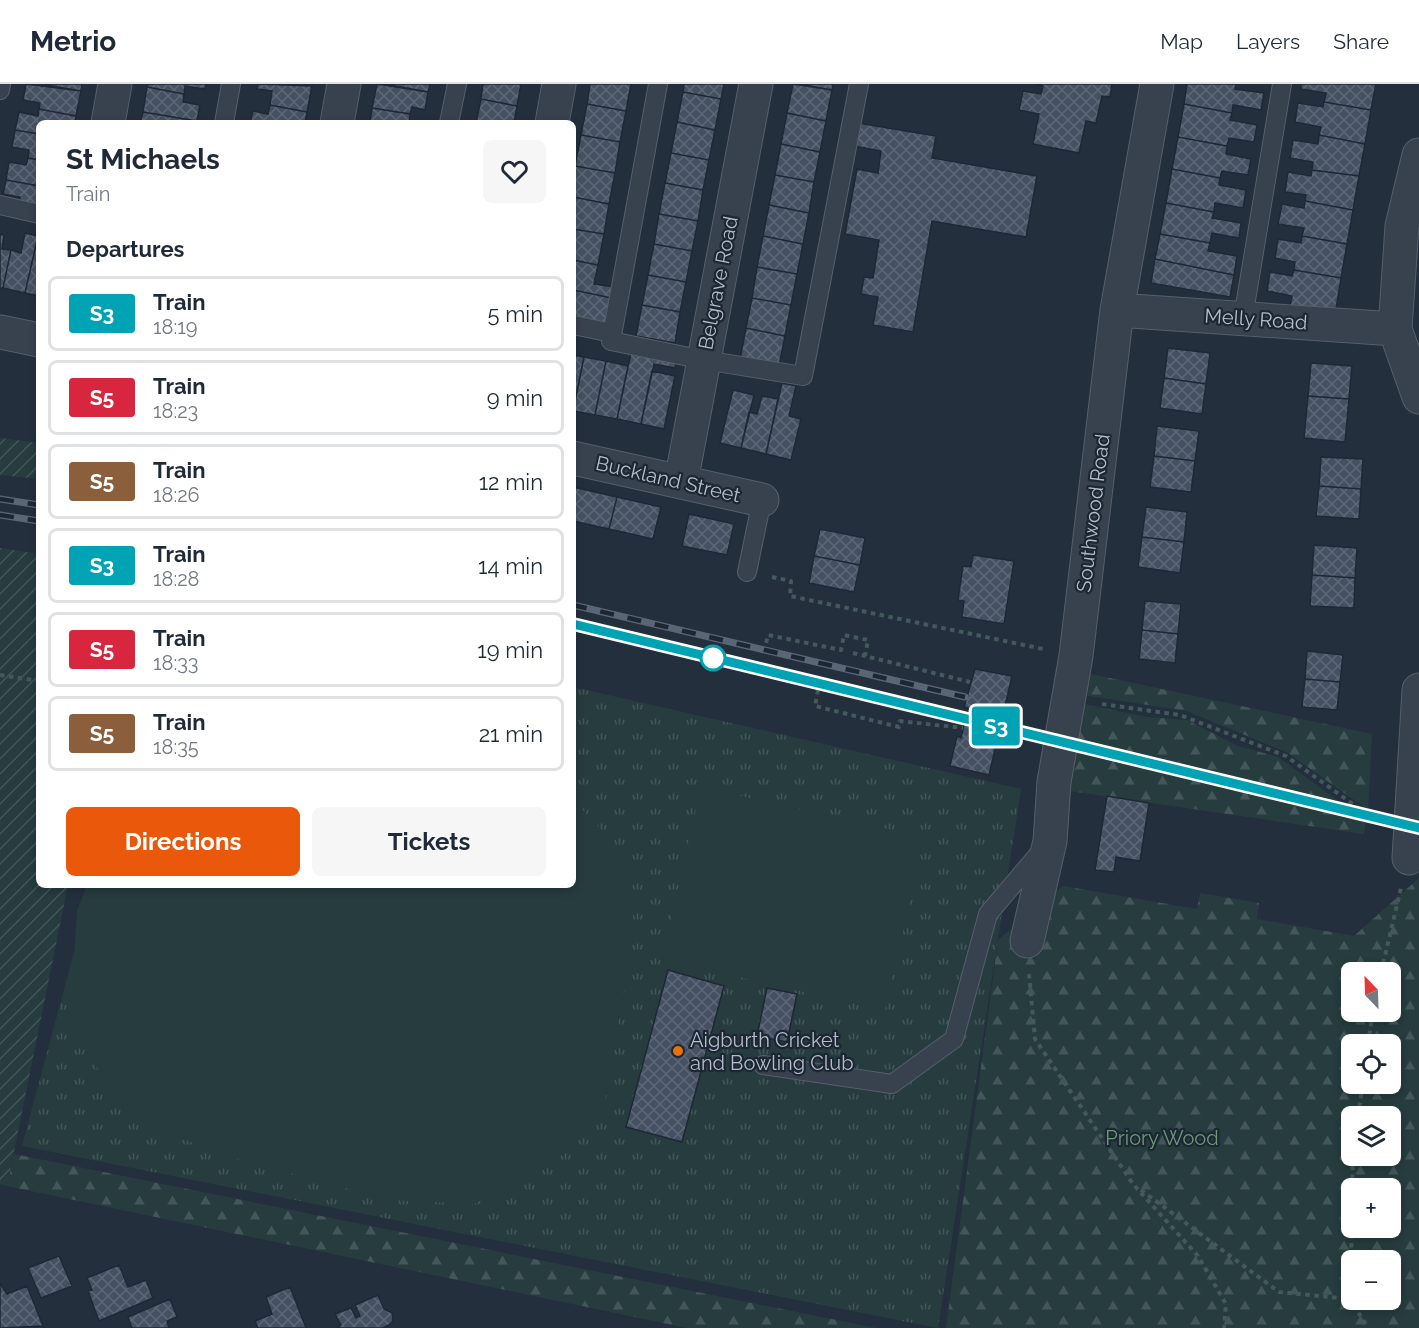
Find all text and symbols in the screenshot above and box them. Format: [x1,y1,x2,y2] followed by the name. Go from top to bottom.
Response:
[30,25,116,58] text: Metrio
[1160,29,1203,54] text: Map
[1236,29,1300,54] text: Layers
[1333,29,1389,54] text: Share
[483,140,546,203] button: heart
[66,143,220,176] text: St Michaels
[66,182,110,206] text: Train
[693,214,743,352] street label: Belgrave Road
[66,236,184,262] text: Departures
[153,289,206,315] text: Train
[90,301,114,326] text: S3
[488,301,543,327] text: 5 min
[1204,303,1308,335] street label: Melly Road
[153,315,197,339] text: 18:19
[153,373,206,399] text: Train
[90,385,114,410] text: S5
[487,385,543,411] text: 9 min
[153,399,198,423] text: 18:23
[1071,433,1115,593] street label: Southwood Road
[593,451,743,507] street label: Buckland Street
[153,457,206,483] text: Train
[90,469,114,494] text: S5
[479,469,543,495] text: 12 min
[153,483,200,507] text: 18:26
[153,541,206,567] text: Train
[90,553,114,578] text: S3
[478,553,543,579] text: 14 min
[153,567,199,591] text: 18:28
[153,625,206,651] text: Train
[90,637,114,662] text: S5
[477,637,543,663] text: 19 min
[700,645,726,671] unlabelled marker
[153,651,199,675] text: 18:33
[969,706,1023,746] line badge: S3
[153,709,206,735] text: Train
[984,714,1008,739] text: S3
[90,721,114,746] text: S5
[479,721,543,747] text: 21 min
[153,735,199,759] text: 18:35
[66,807,300,876] button: Directions
[312,807,546,876] button: Tickets
[1341,962,1401,1022] north arrow
[1341,962,1401,1310] map controls
[690,1028,854,1075] place label: Aigburth Cricket and Bowling Club
[1341,1034,1401,1094] button: locate
[671,1044,685,1058] marker: Aigburth Cricket and Bowling Club
[1341,1106,1401,1166] button: layers
[1105,1126,1219,1150] park label: Priory Wood
[1341,1178,1401,1238] button: +
[1341,1250,1401,1310] button: −

